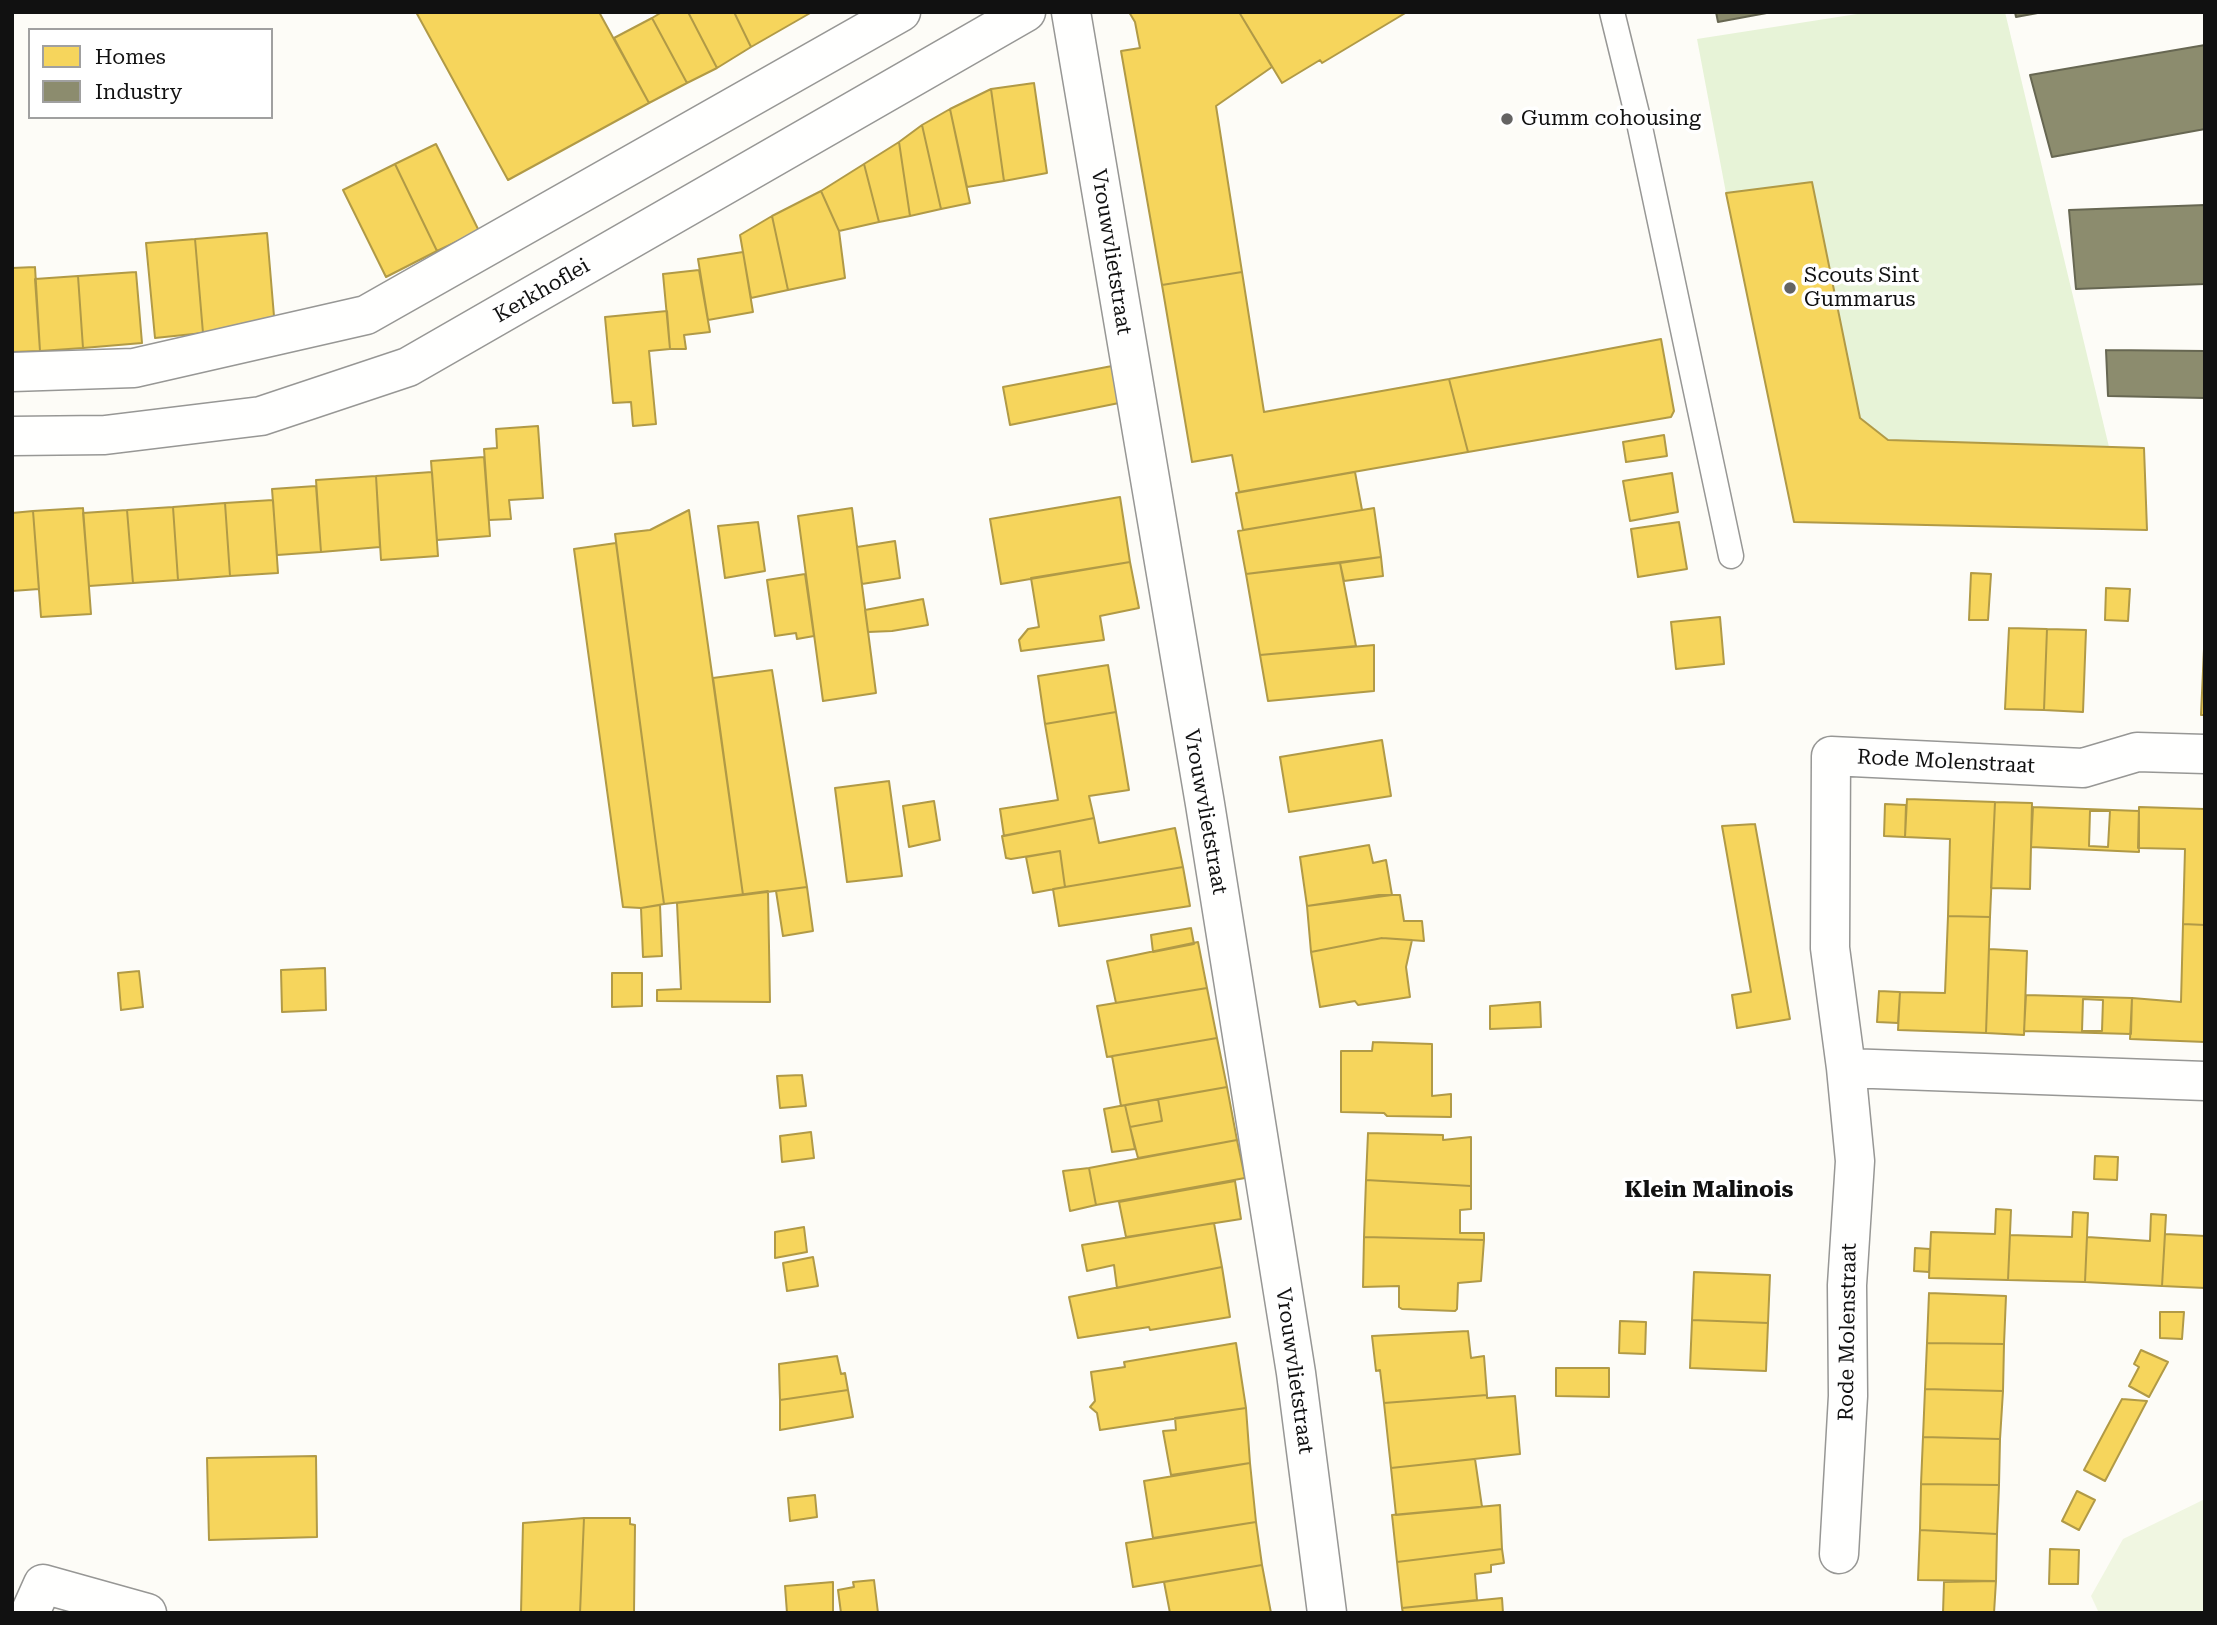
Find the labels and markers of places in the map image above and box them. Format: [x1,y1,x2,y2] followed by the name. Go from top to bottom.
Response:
[1521,106,1701,132] place label: Gumm cohousing
[1499,111,1515,127] marker: Gumm cohousing
[1804,263,1919,313] place label: Scouts Sint Gummarus
[1782,280,1798,296] marker: Scouts Sint Gummarus

